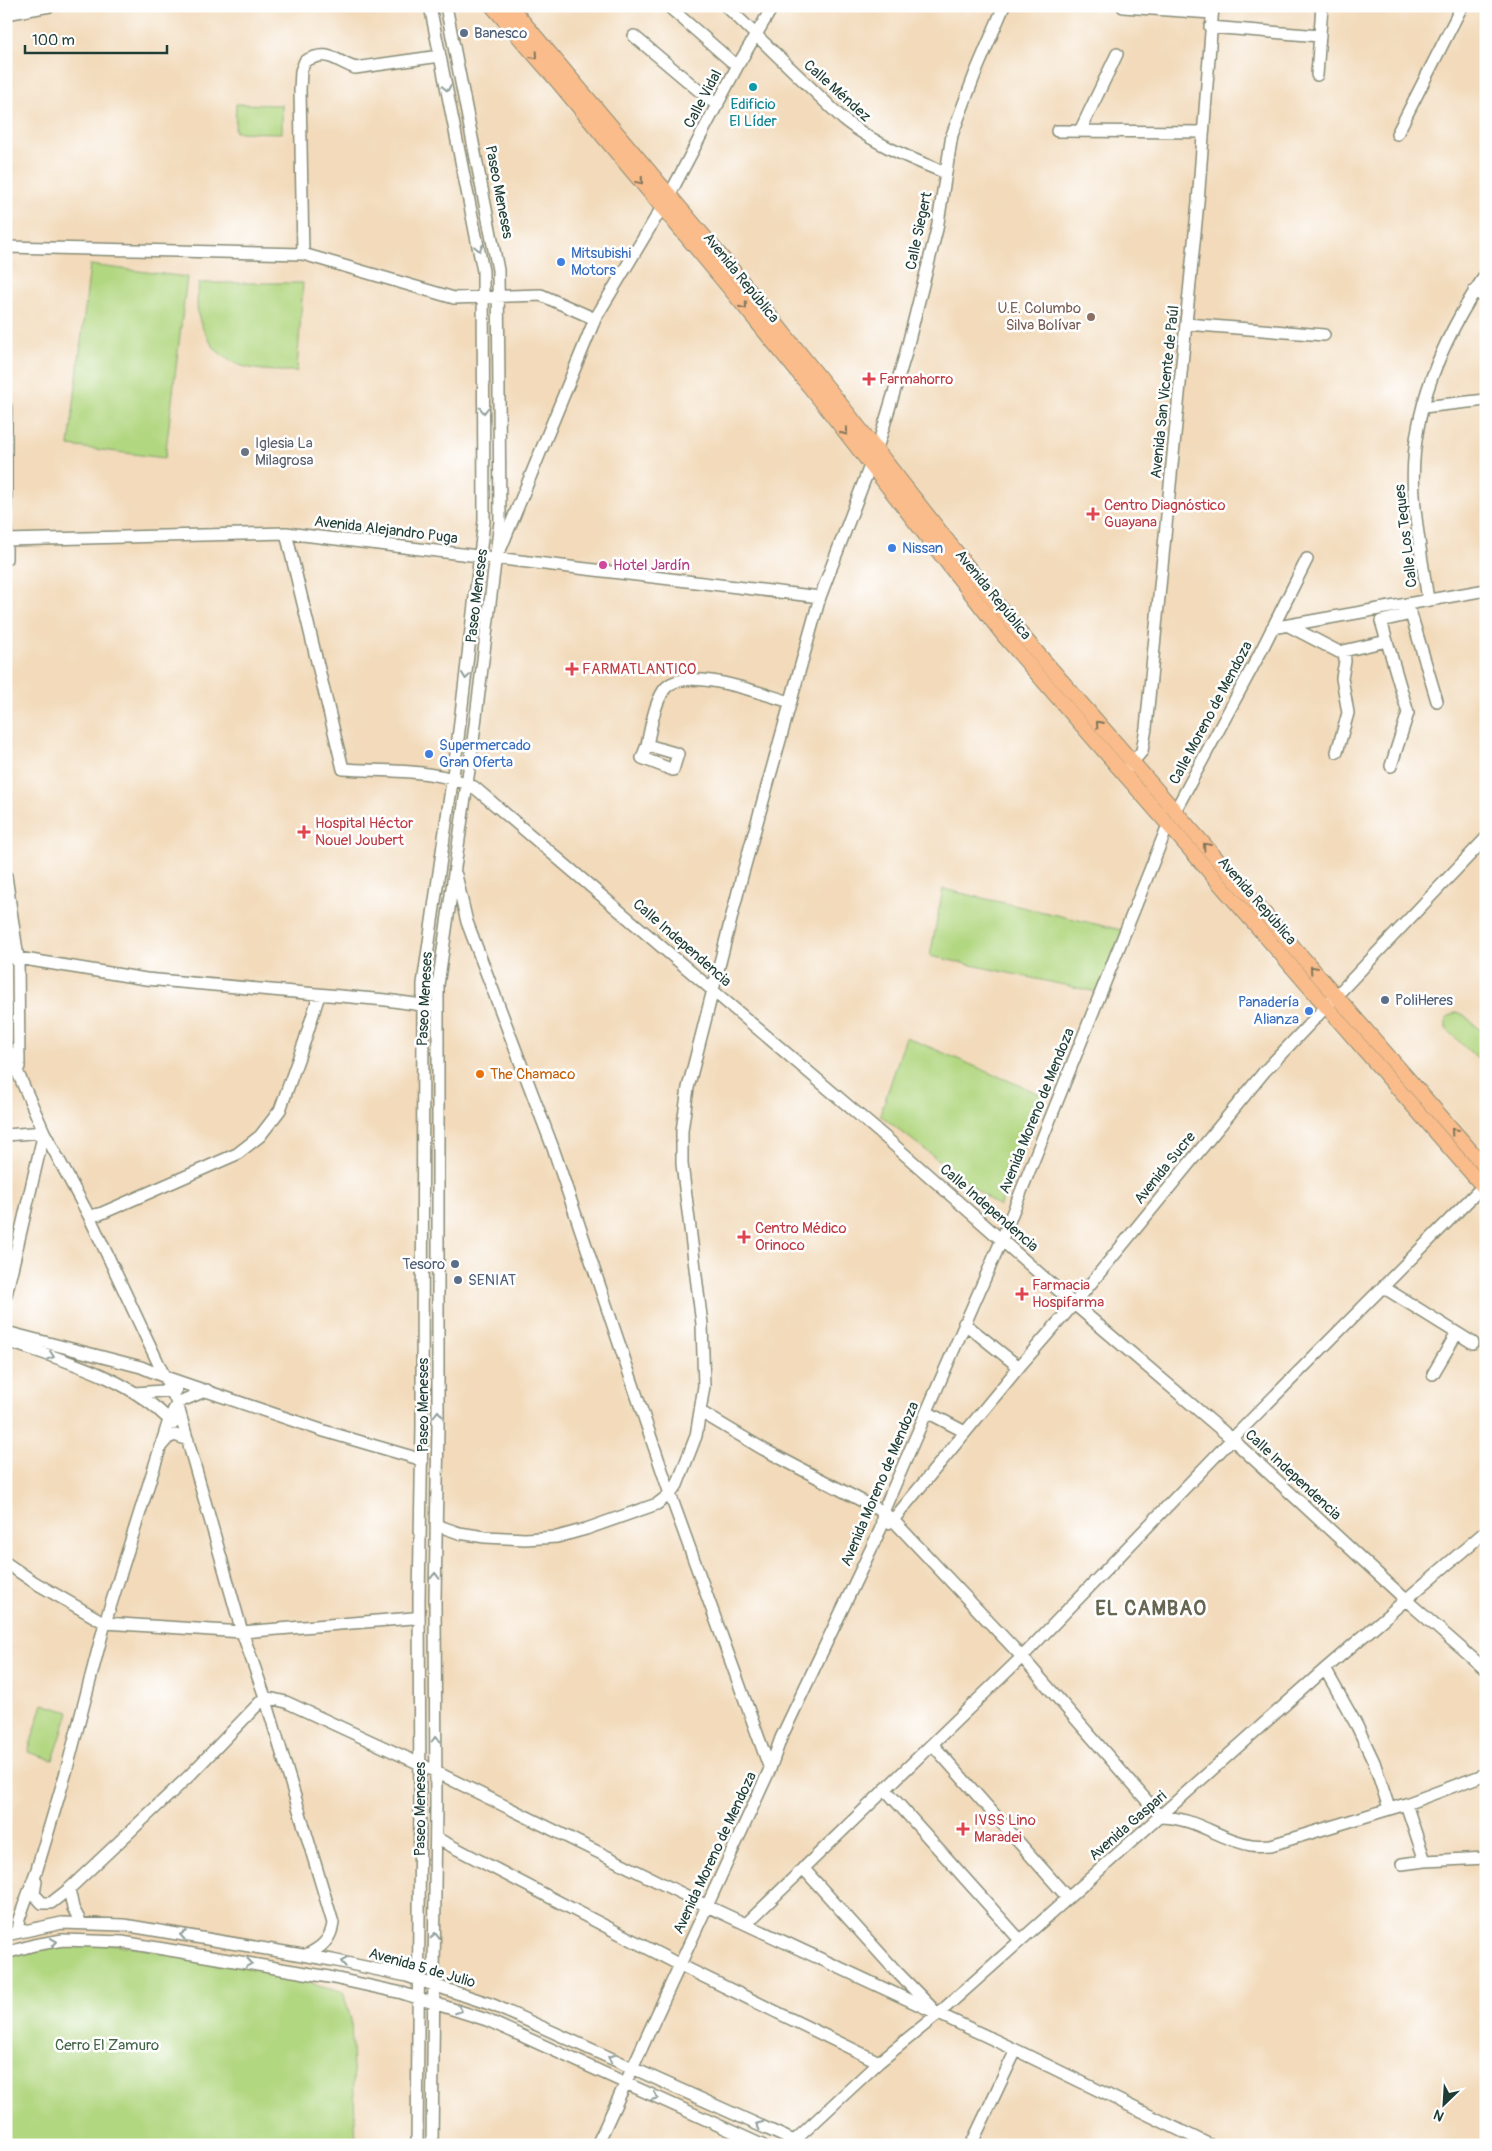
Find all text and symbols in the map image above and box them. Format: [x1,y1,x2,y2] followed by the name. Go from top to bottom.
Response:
[25,22,168,54] scale bar
[474,24,527,43] place label: Banesco
[458,27,470,39] marker: Banesco
[32,31,75,50] text: 100 m
[530,51,539,60] one-way arrow
[799,56,875,126] street label: Calle Méndez
[680,66,726,132] street label: Calle Vidal
[747,81,759,93] marker: Edificio El Líder
[441,84,451,93] one-way arrow
[729,95,777,131] place label: Edificio El Líder
[481,144,517,241] street label: Paseo Meneses
[634,175,643,184] one-way arrow
[901,189,937,272] street label: Calle Siegert
[699,229,783,327] street label: Avenida República
[473,243,484,252] one-way arrow
[571,244,631,280] place label: Mitsubishi Motors
[555,256,567,268] marker: Mitsubishi Motors
[997,299,1082,335] place label: U.E. Columbo Silva Bolívar
[738,300,746,309] one-way arrow
[1146,304,1184,480] street label: Avenida San Vicente de Paúl
[1085,311,1097,323] marker: U.E. Columbo Silva Bolívar
[879,370,953,389] place label: Farmahorro
[863,373,875,385] marker: Farmahorro
[479,406,489,414] one-way arrow
[840,427,849,436] one-way arrow
[255,434,313,470] place label: Iglesia La Milagrosa
[239,446,251,458] marker: Iglesia La Milagrosa
[1390,483,1422,589] street label: Calle Los Teques
[1104,496,1226,532] place label: Centro Diagnóstico Guayana
[1086,507,1100,521] marker: Centro Diagnóstico Guayana
[313,512,459,548] street label: Avenida Alejandro Puga
[902,539,943,558] place label: Nissan
[886,542,898,554] marker: Nissan
[951,546,1035,644] street label: Avenida República
[462,548,492,644] street label: Paseo Meneses
[613,556,690,575] place label: Hotel Jardín
[597,559,609,571] marker: Hotel Jardín
[1165,638,1257,788] street label: Calle Moreno de Mendoza
[582,660,696,679] place label: FARMATLANTICO
[566,663,578,675] marker: FARMATLANTICO
[461,672,472,680] one-way arrow
[1096,720,1105,729] one-way arrow
[439,736,531,772] place label: Supermercado Gran Oferta
[423,748,435,760] marker: Supermercado Gran Oferta
[315,814,414,850] place label: Hospital Héctor Nouel Joubert
[297,825,311,839] marker: Hospital Héctor Nouel Joubert
[1203,843,1212,852] one-way arrow
[1214,853,1300,949] street label: Avenida República
[629,895,735,991] street label: Calle Independencia
[413,951,437,1047] street label: Paseo Meneses
[1310,965,1319,974] one-way arrow
[1395,991,1453,1010] place label: PoliHeres
[1238,993,1299,1029] place label: Panadería Alianza
[1379,994,1391,1006] marker: PoliHeres
[1303,1005,1315,1017] marker: Panadería Alianza
[995,1025,1079,1197] street label: Avenida Moreno de Mendoza
[490,1065,575,1084] place label: The Chamaco
[474,1068,486,1080] marker: The Chamaco
[1130,1127,1200,1208] street label: Avenida Sucre
[1451,1128,1460,1137] one-way arrow
[936,1160,1042,1256] street label: Calle Independencia
[755,1219,847,1255] place label: Centro Médico Orinoco
[737,1230,751,1244] marker: Centro Médico Orinoco
[402,1255,445,1274] place label: Tesoro
[449,1258,461,1270] marker: Tesoro
[468,1271,516,1290] place label: SENIAT
[452,1274,464,1286] marker: SENIAT
[1032,1276,1104,1312] place label: Farmacia Hospifarma
[1016,1288,1028,1300] marker: Farmacia Hospifarma
[47,1350,55,1360] one-way arrow
[414,1357,433,1452] street label: Paseo Meneses
[837,1399,923,1569] street label: Avenida Moreno de Mendoza
[433,1409,443,1417] one-way arrow
[1241,1426,1345,1524] street label: Calle Independencia
[430,1572,440,1580] one-way arrow
[1095,1596,1207,1621] district label: EL CAMBAO
[431,1734,441,1742] one-way arrow
[411,1761,430,1856] street label: Paseo Meneses
[669,1769,761,1937] street label: Avenida Moreno de Mendoza
[1085,1787,1171,1865] street label: Avenida Gaspari
[974,1811,1036,1847] place label: IVSS Lino Maradei
[956,1822,970,1836] marker: IVSS Lino Maradei
[179,1930,188,1940] one-way arrow
[429,1932,440,1940] one-way arrow
[49,1937,58,1947] one-way arrow
[367,1944,477,1992] street label: Avenida 5 de Julio
[245,1957,254,1967] one-way arrow
[339,1957,348,1968] one-way arrow
[454,2004,462,2014] one-way arrow
[55,2036,159,2055] park label: Cerro El Zamuro
[607,2053,616,2064] one-way arrow
[1420,2078,1470,2128] north arrow
[650,2090,659,2100] one-way arrow
[1431,2106,1447,2125] text: N
[755,2120,764,2131] one-way arrow

